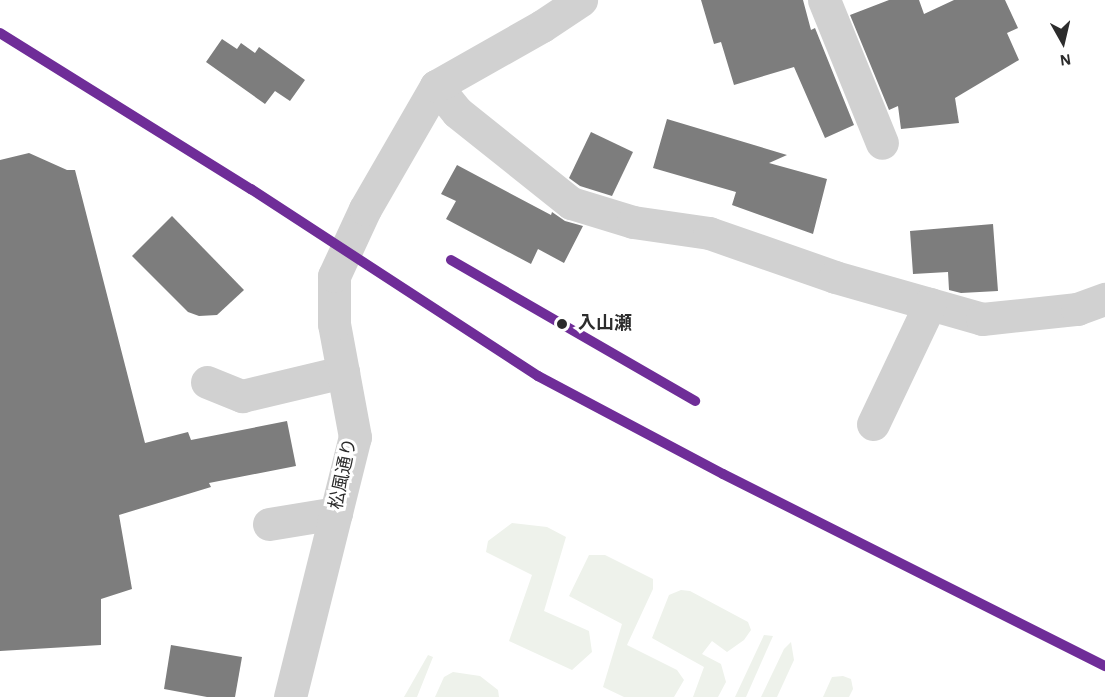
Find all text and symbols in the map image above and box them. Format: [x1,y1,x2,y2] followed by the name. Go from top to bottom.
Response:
[1033,12,1093,72] north arrow
[1059,51,1072,69] text: N
[551,313,573,335] marker: 入山瀬
[578,313,632,335] place label: 入山瀬
[326,437,362,511] street label: 松風通り

